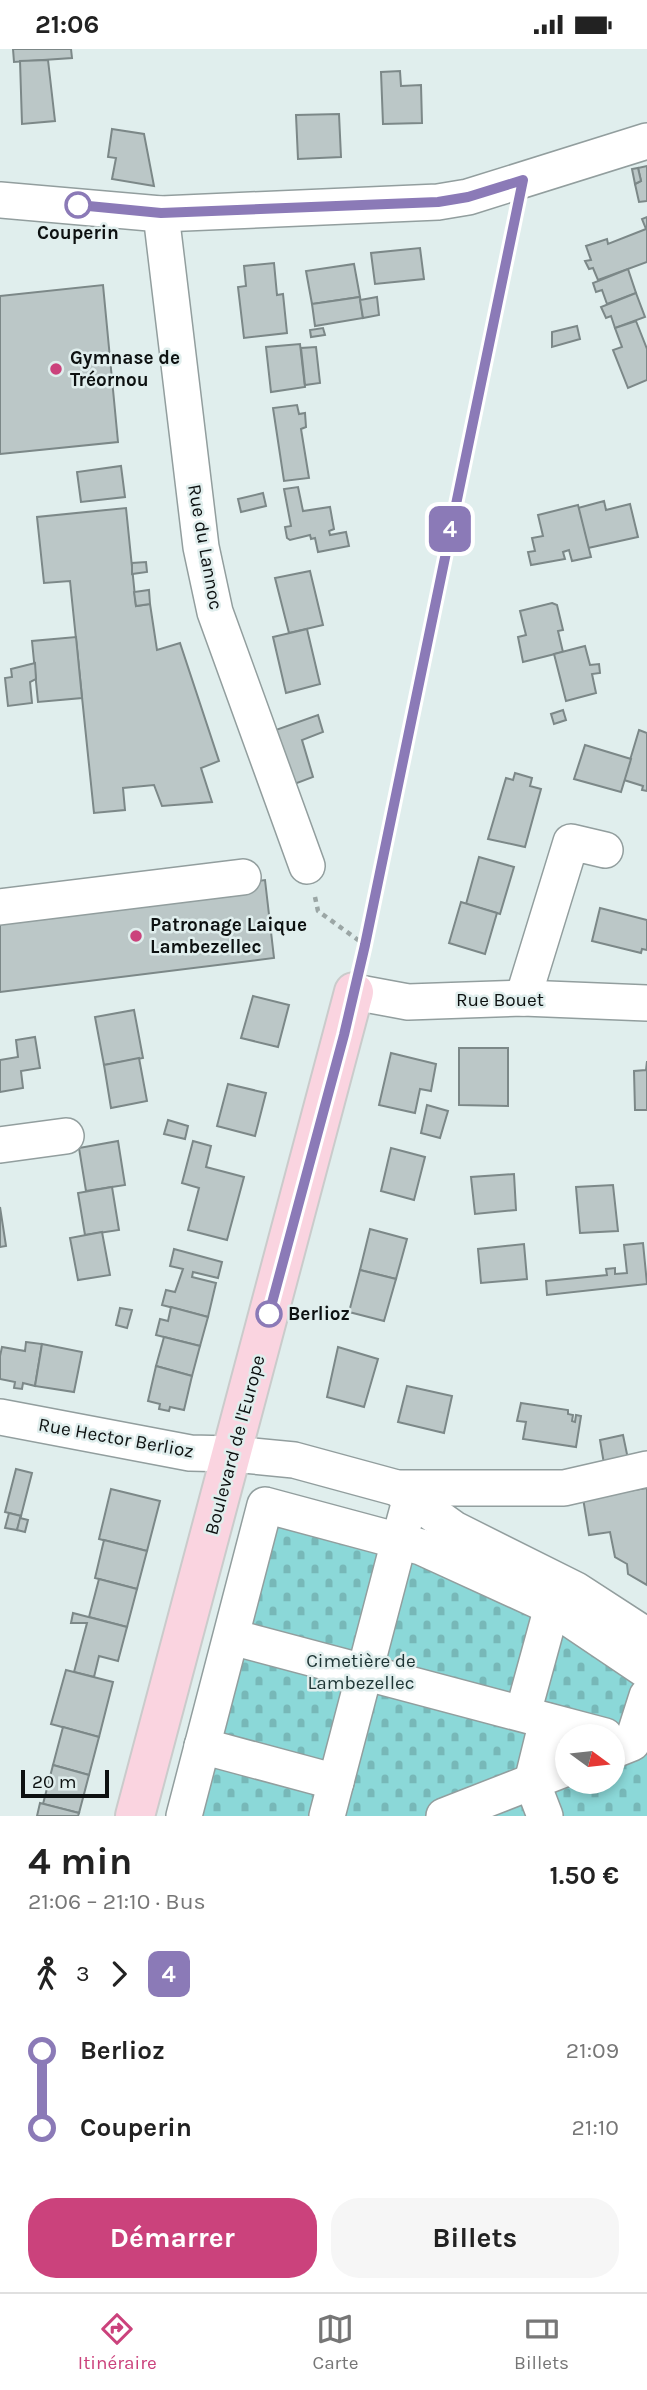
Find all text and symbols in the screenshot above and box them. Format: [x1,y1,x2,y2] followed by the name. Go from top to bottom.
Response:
[35,9,99,40] text: 21:06
[65,192,91,218] marker: Couperin
[37,222,119,244] place label: Couperin
[70,347,180,391] place label: Gymnase de Tréornou
[48,361,64,377] marker: Gymnase de Tréornou
[183,482,227,612] street label: Rue du Lannoc
[427,506,473,552] line badge: 4
[443,515,457,543] text: 4
[150,914,307,958] place label: Patronage Laique Lambezellec
[128,928,144,944] marker: Patronage Laique Lambezellec
[456,989,544,1011] street label: Rue Bouet
[256,1301,282,1327] marker: Berlioz
[288,1303,350,1325] place label: Berlioz
[200,1353,270,1537] street label: Boulevard de l'Europe
[37,1414,195,1462] street label: Rue Hector Berlioz
[306,1650,416,1694] park label: Cimetière de Lambezellec
[555,1724,625,1794] north arrow
[555,1724,625,1794] map controls
[21,1767,108,1799] scale bar
[32,1771,77,1793] text: 20 m
[28,1839,132,1884] text: 4 min
[550,1860,619,1891] text: 1.50 €
[28,1888,206,1915] text: 21:06 – 21:10 · Bus
[28,1955,66,1993] icon: walk
[100,1955,138,1993] icon: forward
[76,1960,90,1987] text: 3
[162,1960,176,1988] text: 4
[80,2035,165,2066] text: Berlioz
[566,2037,619,2064] text: 21:09
[80,2112,192,2143] text: Couperin
[572,2114,619,2141] text: 21:10
[28,2198,317,2278] button: Démarrer
[331,2198,619,2278] button: Billets
[78,2310,157,2374] tab: Itinéraire
[313,2310,358,2374] tab: Carte
[514,2310,569,2374] tab: Billets

